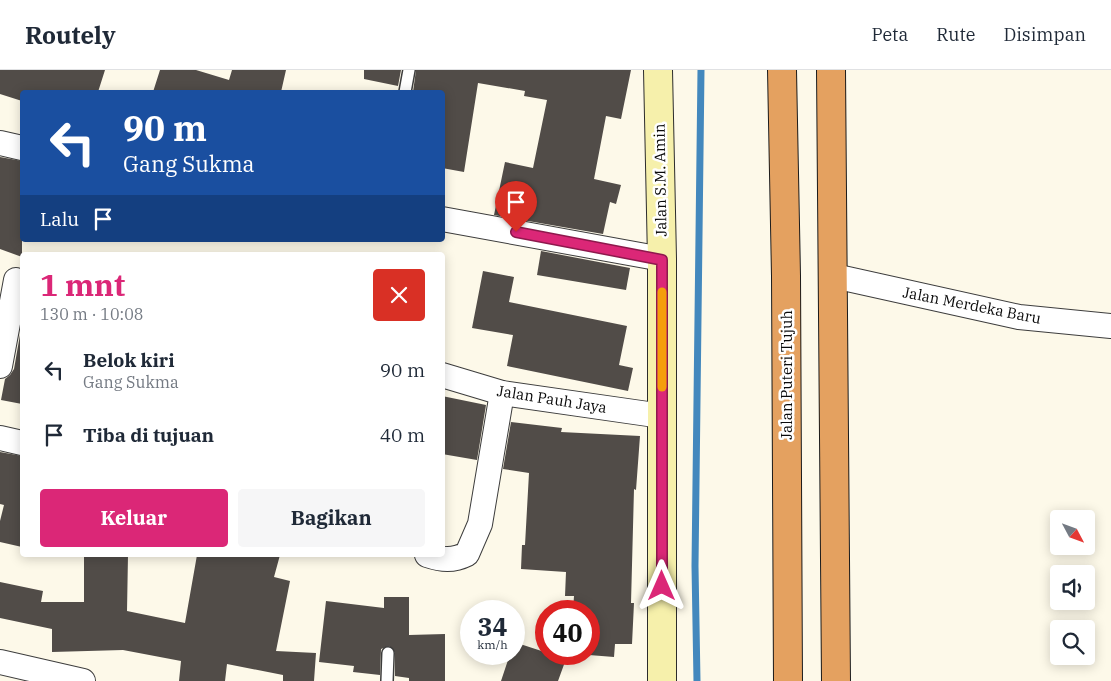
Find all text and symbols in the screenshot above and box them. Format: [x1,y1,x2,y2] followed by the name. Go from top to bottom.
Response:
[25,19,116,51] text: Routely
[872,23,908,46] text: Peta
[936,23,975,46] text: Rute
[1003,23,1086,46] text: Disimpan
[123,105,207,151] text: 90 m
[40,110,105,175] icon: left
[650,123,670,237] street label: Jalan S.M. Amin
[123,149,255,178] text: Gang Sukma
[495,181,537,232] pin
[502,188,530,216] icon: arrive
[89,205,117,233] icon: arrive
[40,207,79,231] text: Lalu
[40,265,125,304] text: 1 mnt
[373,269,425,321] button: close
[901,282,1043,328] street label: Jalan Merdeka Baru
[40,304,143,324] text: 130 m · 10:08
[777,310,796,440] street label: Jalan Puteri Tujuh
[83,348,175,372] text: Belok kiri
[40,356,68,384] icon: left
[380,358,425,382] text: 90 m
[83,372,179,392] text: Gang Sukma
[496,381,608,417] street label: Jalan Pauh Jaya
[40,421,68,449] icon: arrive
[83,423,214,447] text: Tiba di tujuan
[380,423,425,447] text: 40 m
[40,489,228,547] button: Keluar
[238,489,425,547] button: Bagikan
[1050,510,1095,555] north arrow
[1050,510,1095,665] map controls
[635,559,687,611] position arrow
[1050,565,1095,610] button: sound
[535,600,600,665] speed limit sign: 40
[477,610,508,643] text: 34
[1050,620,1095,665] button: search
[477,637,508,652] text: km/h

